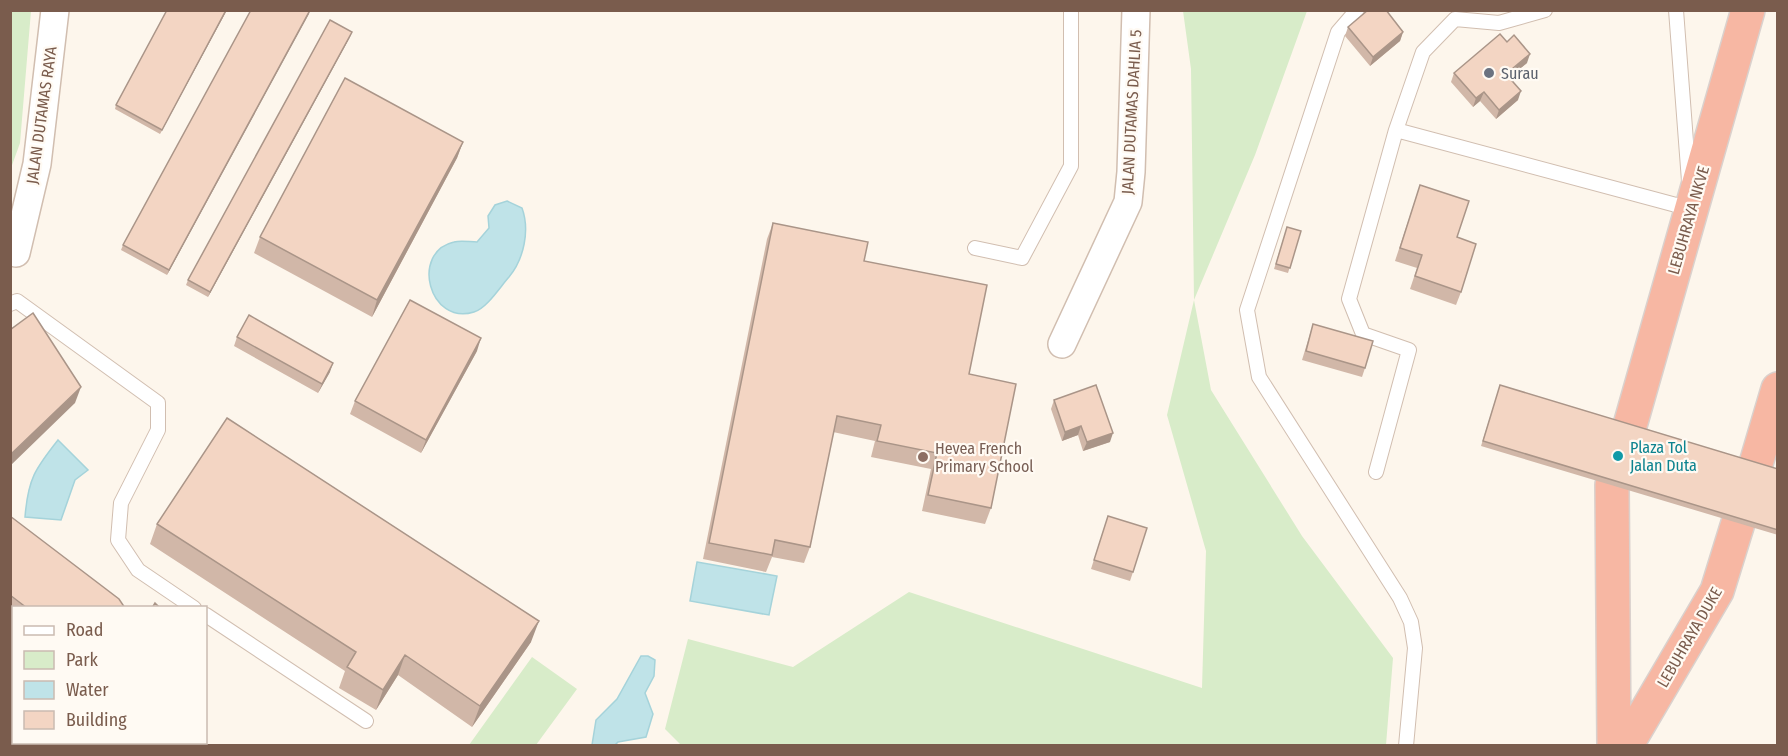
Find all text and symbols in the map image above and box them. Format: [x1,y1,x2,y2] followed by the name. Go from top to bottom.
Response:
[1118,29,1145,195] street label: JALAN DUTAMAS DAHLIA 5
[22,44,61,185] street label: JALAN DUTAMAS RAYA
[1501,64,1539,83] place label: Surau
[1482,66,1496,80] marker: Surau
[1664,164,1713,277] street label: LEBUHRAYA NKVE
[1630,438,1697,475] place label: Plaza Tol Jalan Duta
[935,439,1034,476] place label: Hevea French Primary School
[1611,449,1625,463] marker: Plaza Tol Jalan Duta
[916,450,930,464] marker: Hevea French Primary School
[1653,584,1726,691] street label: LEBUHRAYA DUKE
[12,606,207,744] legend
[66,619,103,641] text: Road
[66,649,99,671] text: Park
[66,679,109,701] text: Water
[66,709,127,731] text: Building

